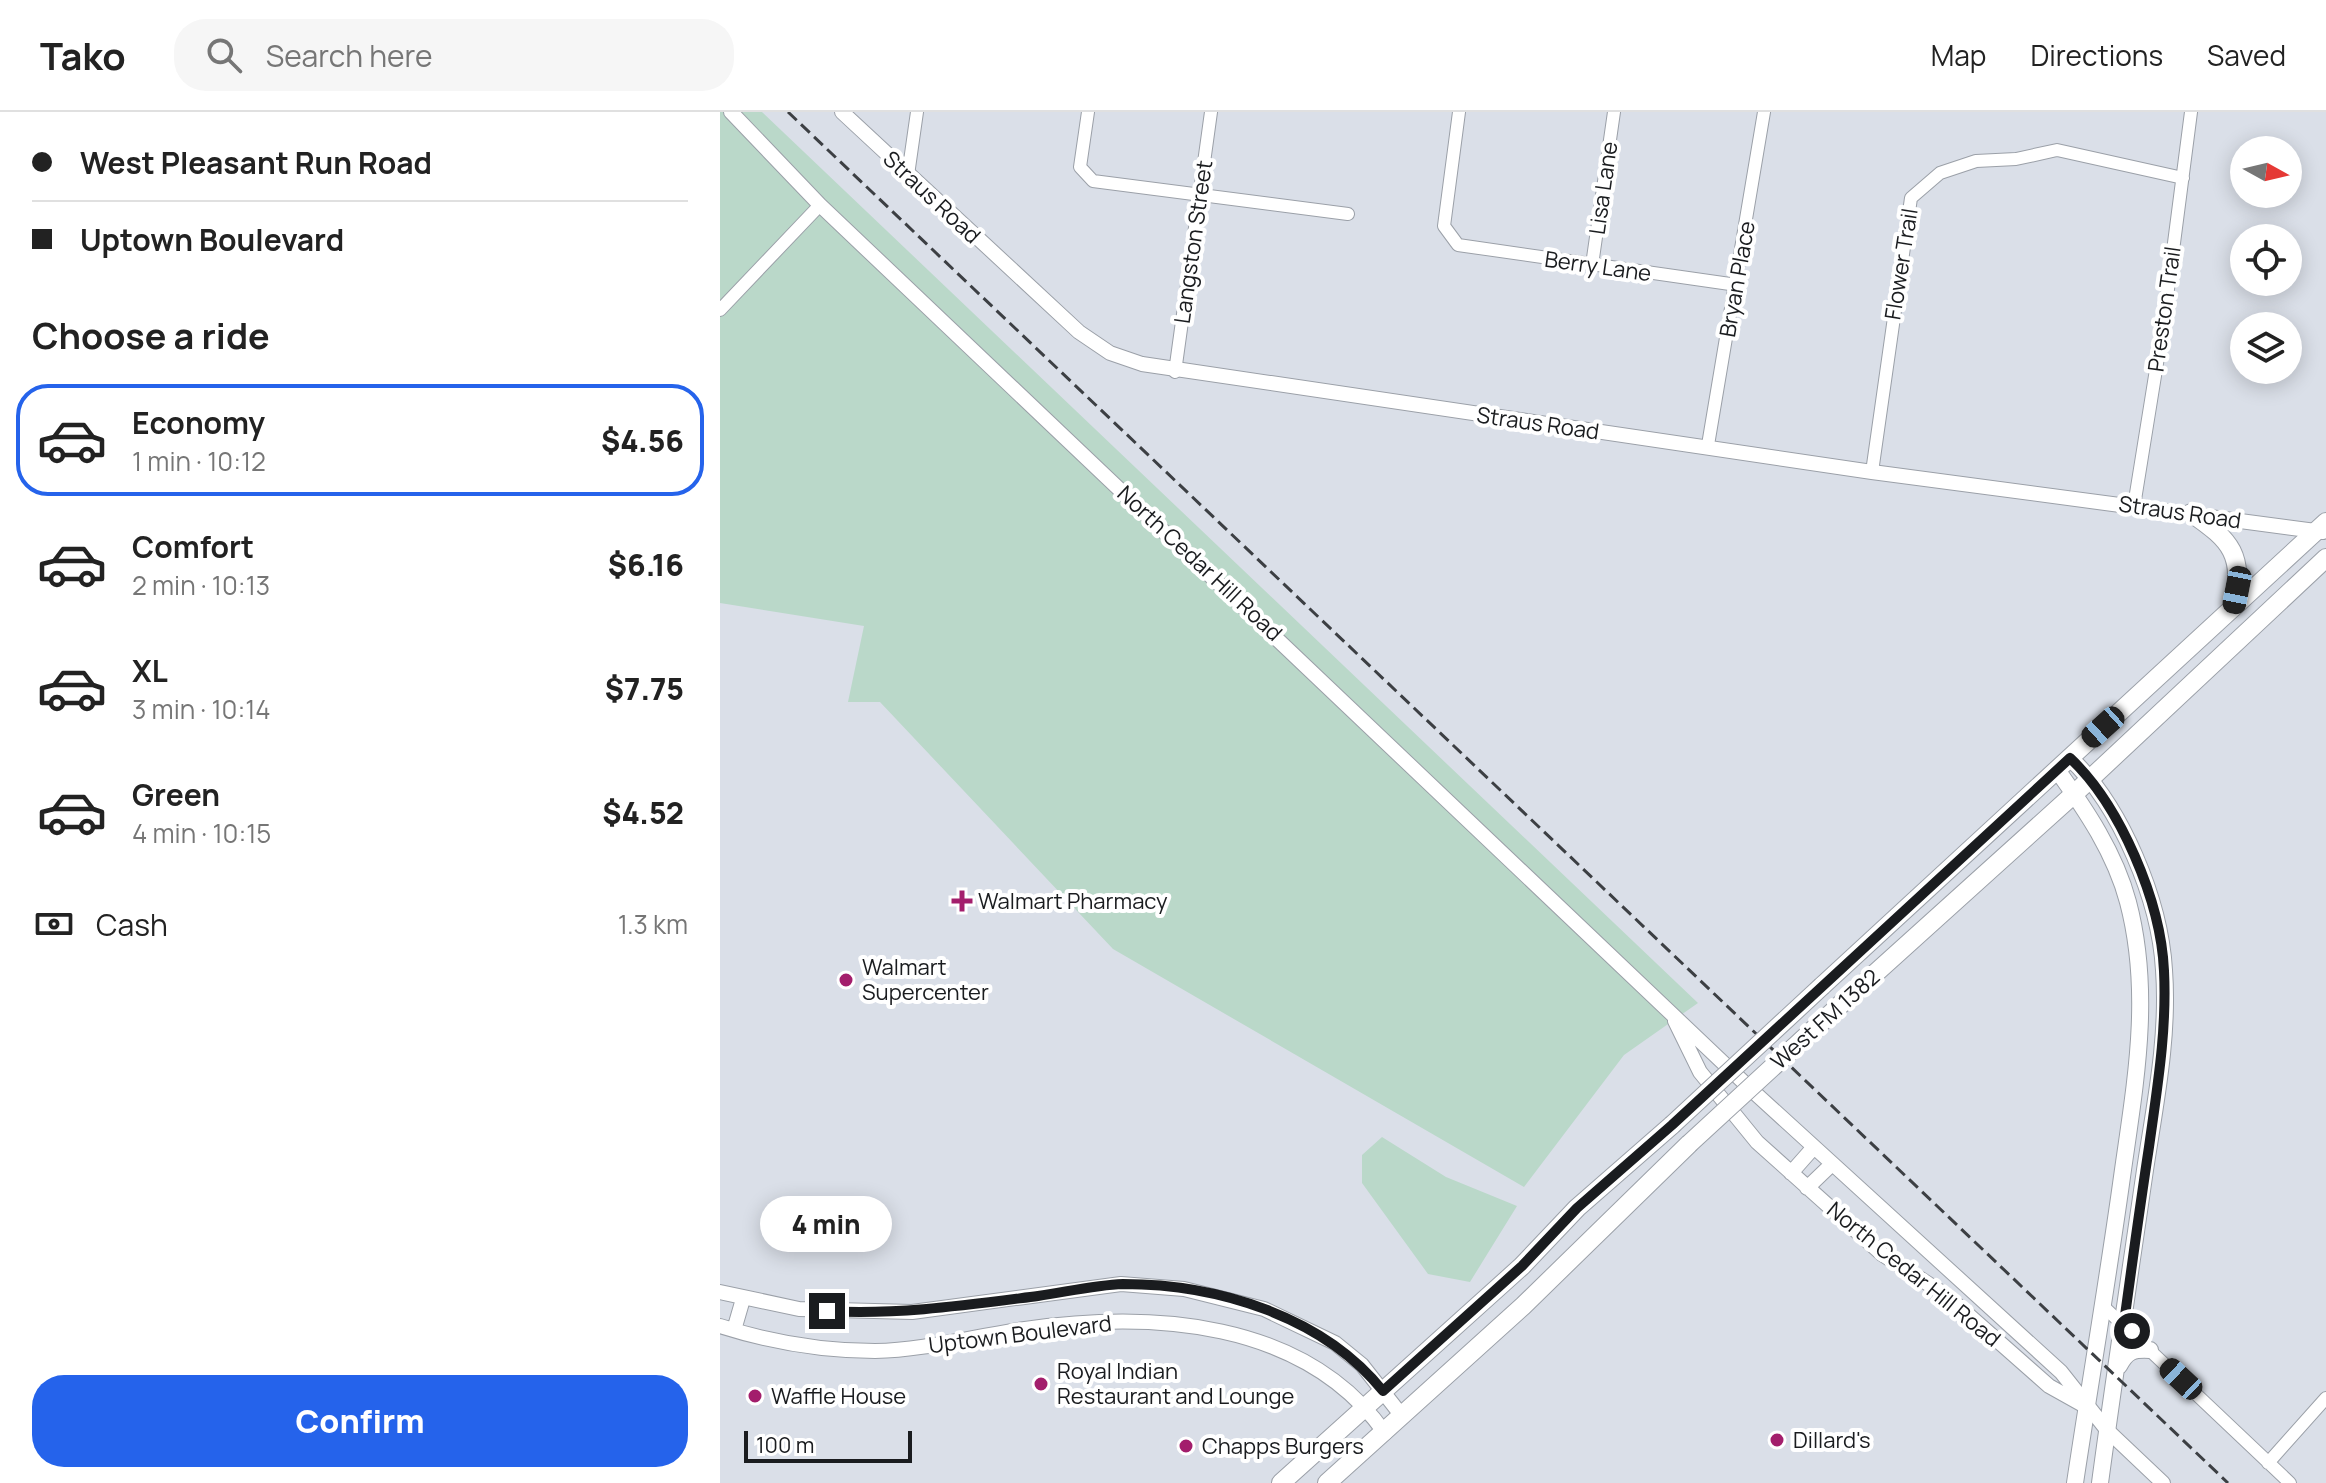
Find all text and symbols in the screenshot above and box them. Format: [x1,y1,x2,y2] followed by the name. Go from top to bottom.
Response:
[174,19,734,91] search box
[40,29,126,81] text: Tako
[202,33,246,77] icon: search
[266,35,433,76] text: Search here
[1931,36,1986,74] text: Map
[2030,36,2163,74] text: Directions
[2207,36,2286,74] text: Saved
[2230,136,2302,208] north arrow
[2230,136,2302,384] map controls
[1582,139,1624,237] street label: Lisa Lane
[80,142,432,183] text: West Pleasant Run Road
[877,144,987,250] street label: Straus Road
[1167,158,1219,326] street label: Langston Street
[1877,206,1925,322] street label: Flower Trail
[1712,218,1762,339] street label: Bryan Place
[80,219,344,260] text: Uptown Boulevard
[2230,224,2302,296] button: locate
[1543,244,1653,288] street label: Berry Lane
[2140,244,2188,374] street label: Preston Trail
[32,311,270,360] text: Choose a ride
[2230,312,2302,384] button: layers
[1475,400,1601,446] street label: Straus Road
[132,402,265,443] text: Economy
[36,404,108,476] icon: car
[601,420,684,461] text: $4.56
[132,443,266,479] text: 1 min · 10:12
[1111,479,1289,647] street label: North Cedar Hill Road
[2117,489,2243,535] street label: Straus Road
[132,526,254,567] text: Comfort
[36,528,108,600] icon: car
[608,544,684,585] text: $6.16
[2221,564,2253,616] car
[132,567,270,603] text: 2 min · 10:13
[132,650,168,691] text: XL
[36,652,108,724] icon: car
[605,668,684,709] text: $7.75
[132,691,271,727] text: 3 min · 10:14
[2077,702,2129,752] car
[132,774,220,815] text: Green
[36,776,108,848] icon: car
[602,792,684,833] text: $4.52
[132,815,271,851] text: 4 min · 10:15
[978,886,1168,916] place label: Walmart Pharmacy
[953,892,971,910] marker: Walmart Pharmacy
[32,902,76,946] icon: cash
[96,904,168,945] text: Cash
[618,906,688,942] text: 1.3 km
[862,952,989,1007] place label: Walmart Supercenter
[1764,962,1886,1076] street label: West FM 1382
[837,971,855,989] marker: Walmart Supercenter
[761,1195,893,1251] callout: 4 min
[1821,1195,2007,1353] street label: North Cedar Hill Road
[791,1206,861,1242] text: 4 min
[809,1293,845,1329] route end
[927,1308,1113,1360] street label: Uptown Boulevard
[2114,1313,2150,1349] route start
[2155,1354,2207,1404] car
[1057,1356,1294,1411] place label: Royal Indian Restaurant and Lounge
[32,1375,688,1467] button: Confirm
[1032,1375,1050,1393] marker: Royal Indian Restaurant and Lounge
[771,1381,906,1411] place label: Waffle House
[746,1387,764,1405] marker: Waffle House
[1793,1425,1871,1455] place label: Dillard's
[744,1427,912,1463] scale bar
[756,1430,814,1460] text: 100 m
[1202,1431,1364,1461] place label: Chapps Burgers
[1768,1431,1786,1449] marker: Dillard's
[1177,1437,1195,1455] marker: Chapps Burgers

